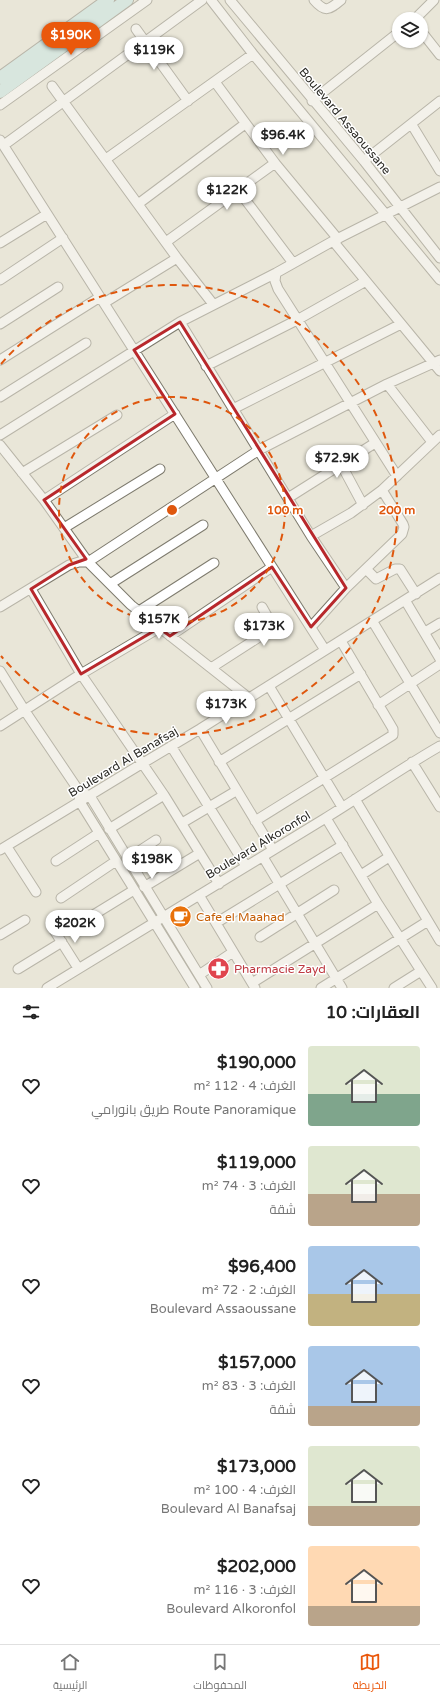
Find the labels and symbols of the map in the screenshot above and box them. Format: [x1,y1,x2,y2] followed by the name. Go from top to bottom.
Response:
[43,22,99,56] pin: $190K
[126,37,182,71] pin: $119K
[296,65,394,177] street label: Boulevard Assaoussane
[250,122,316,156] pin: $96.4K
[199,177,255,211] pin: $122K
[304,445,370,479] pin: $72.9K
[165,503,179,517] centre of rings
[267,503,303,517] text: 100 m
[379,503,415,517] text: 200 m
[131,606,187,640] pin: $157K
[236,613,292,647] pin: $173K
[198,691,254,725] pin: $173K
[66,724,180,800] street label: Boulevard Al Banafsaj
[203,808,313,882] street label: Boulevard Alkoronfol
[124,846,180,880] pin: $198K
[168,904,194,930] cafe icon: Cafe el Maahad
[47,910,103,944] pin: $202K
[196,910,285,924] place label: Cafe el Maahad
[205,956,231,982] pharmacy icon: Pharmacie Zayd
[234,962,326,976] place label: Pharmacie Zayd

